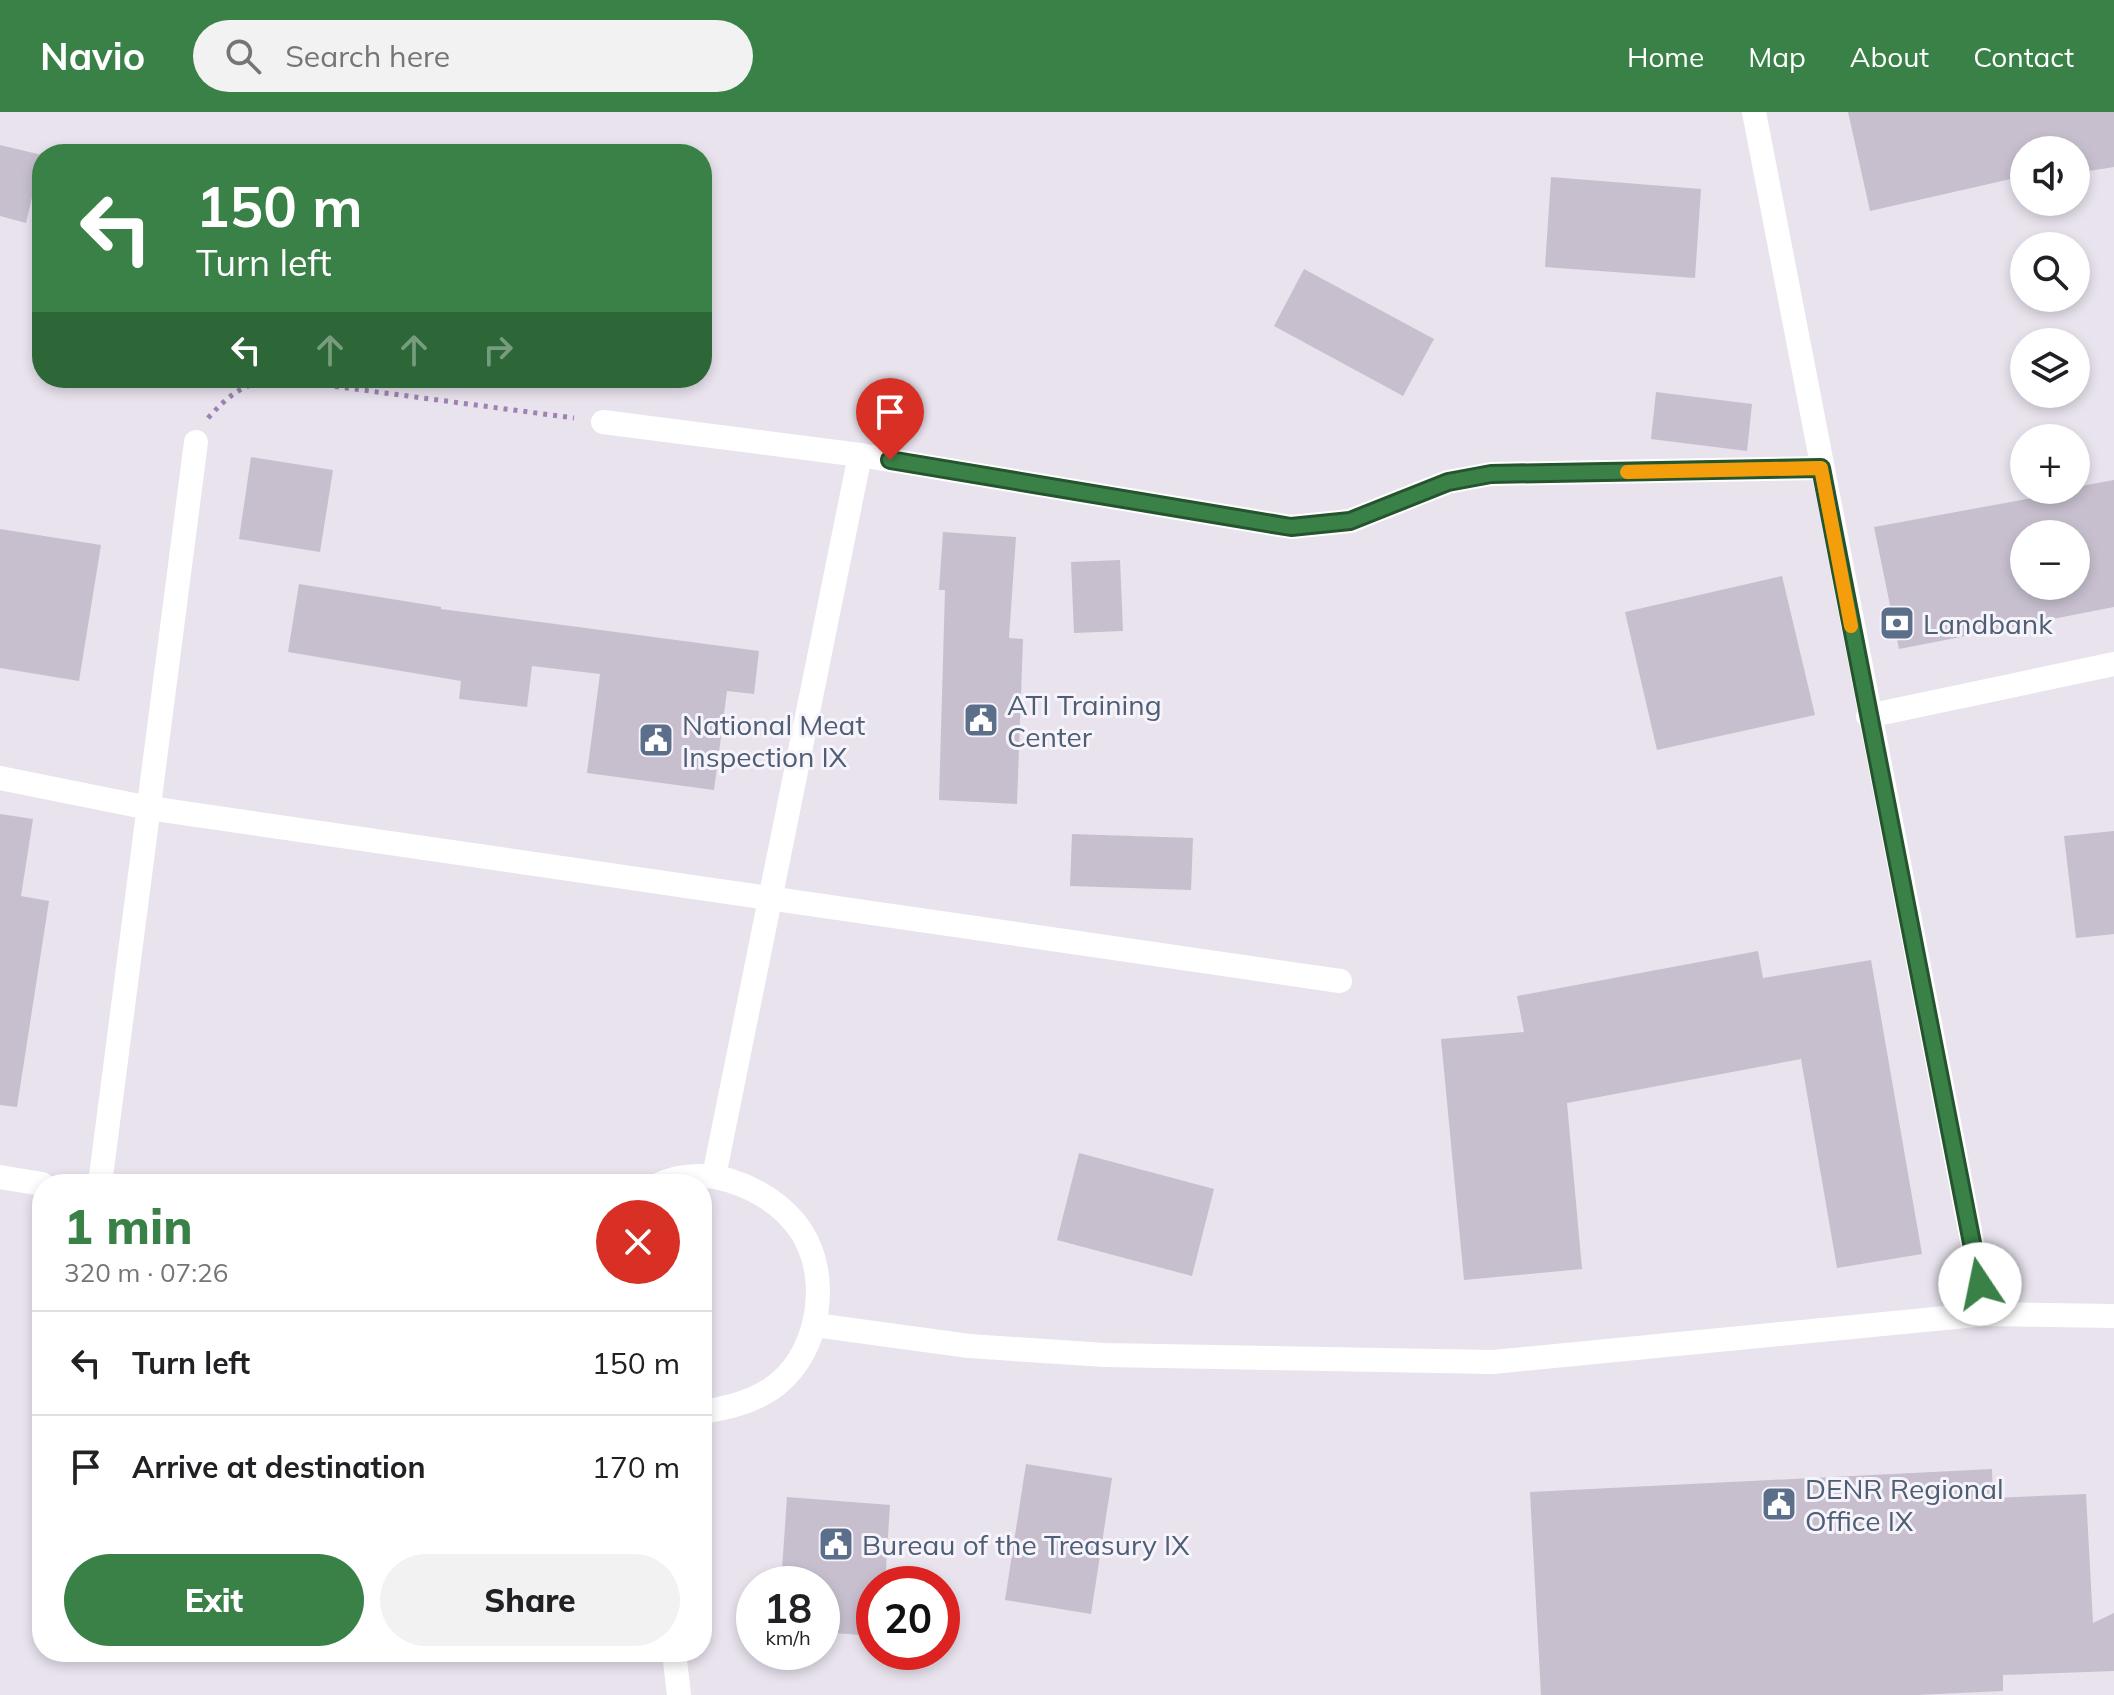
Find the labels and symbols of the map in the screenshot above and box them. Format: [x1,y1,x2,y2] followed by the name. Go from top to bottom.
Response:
[856,378,924,460] pin
[1878,604,1916,642] bank icon: Landbank
[1923,606,2053,641] place label: Landbank
[1007,687,1162,754] place label: ATI Training Center
[962,701,1000,739] public building icon: ATI Training Center
[682,707,865,774] place label: National Meat Inspection IX
[637,721,675,759] public building icon: National Meat Inspection IX
[1938,1242,2022,1326] position arrow
[1805,1471,2004,1538] place label: DENR Regional Office IX
[1760,1485,1798,1523] public building icon: DENR Regional Office IX
[817,1525,855,1563] public building icon: Bureau of the Treasury IX
[862,1527,1190,1562] place label: Bureau of the Treasury IX
[856,1566,960,1670] speed limit sign: 20

